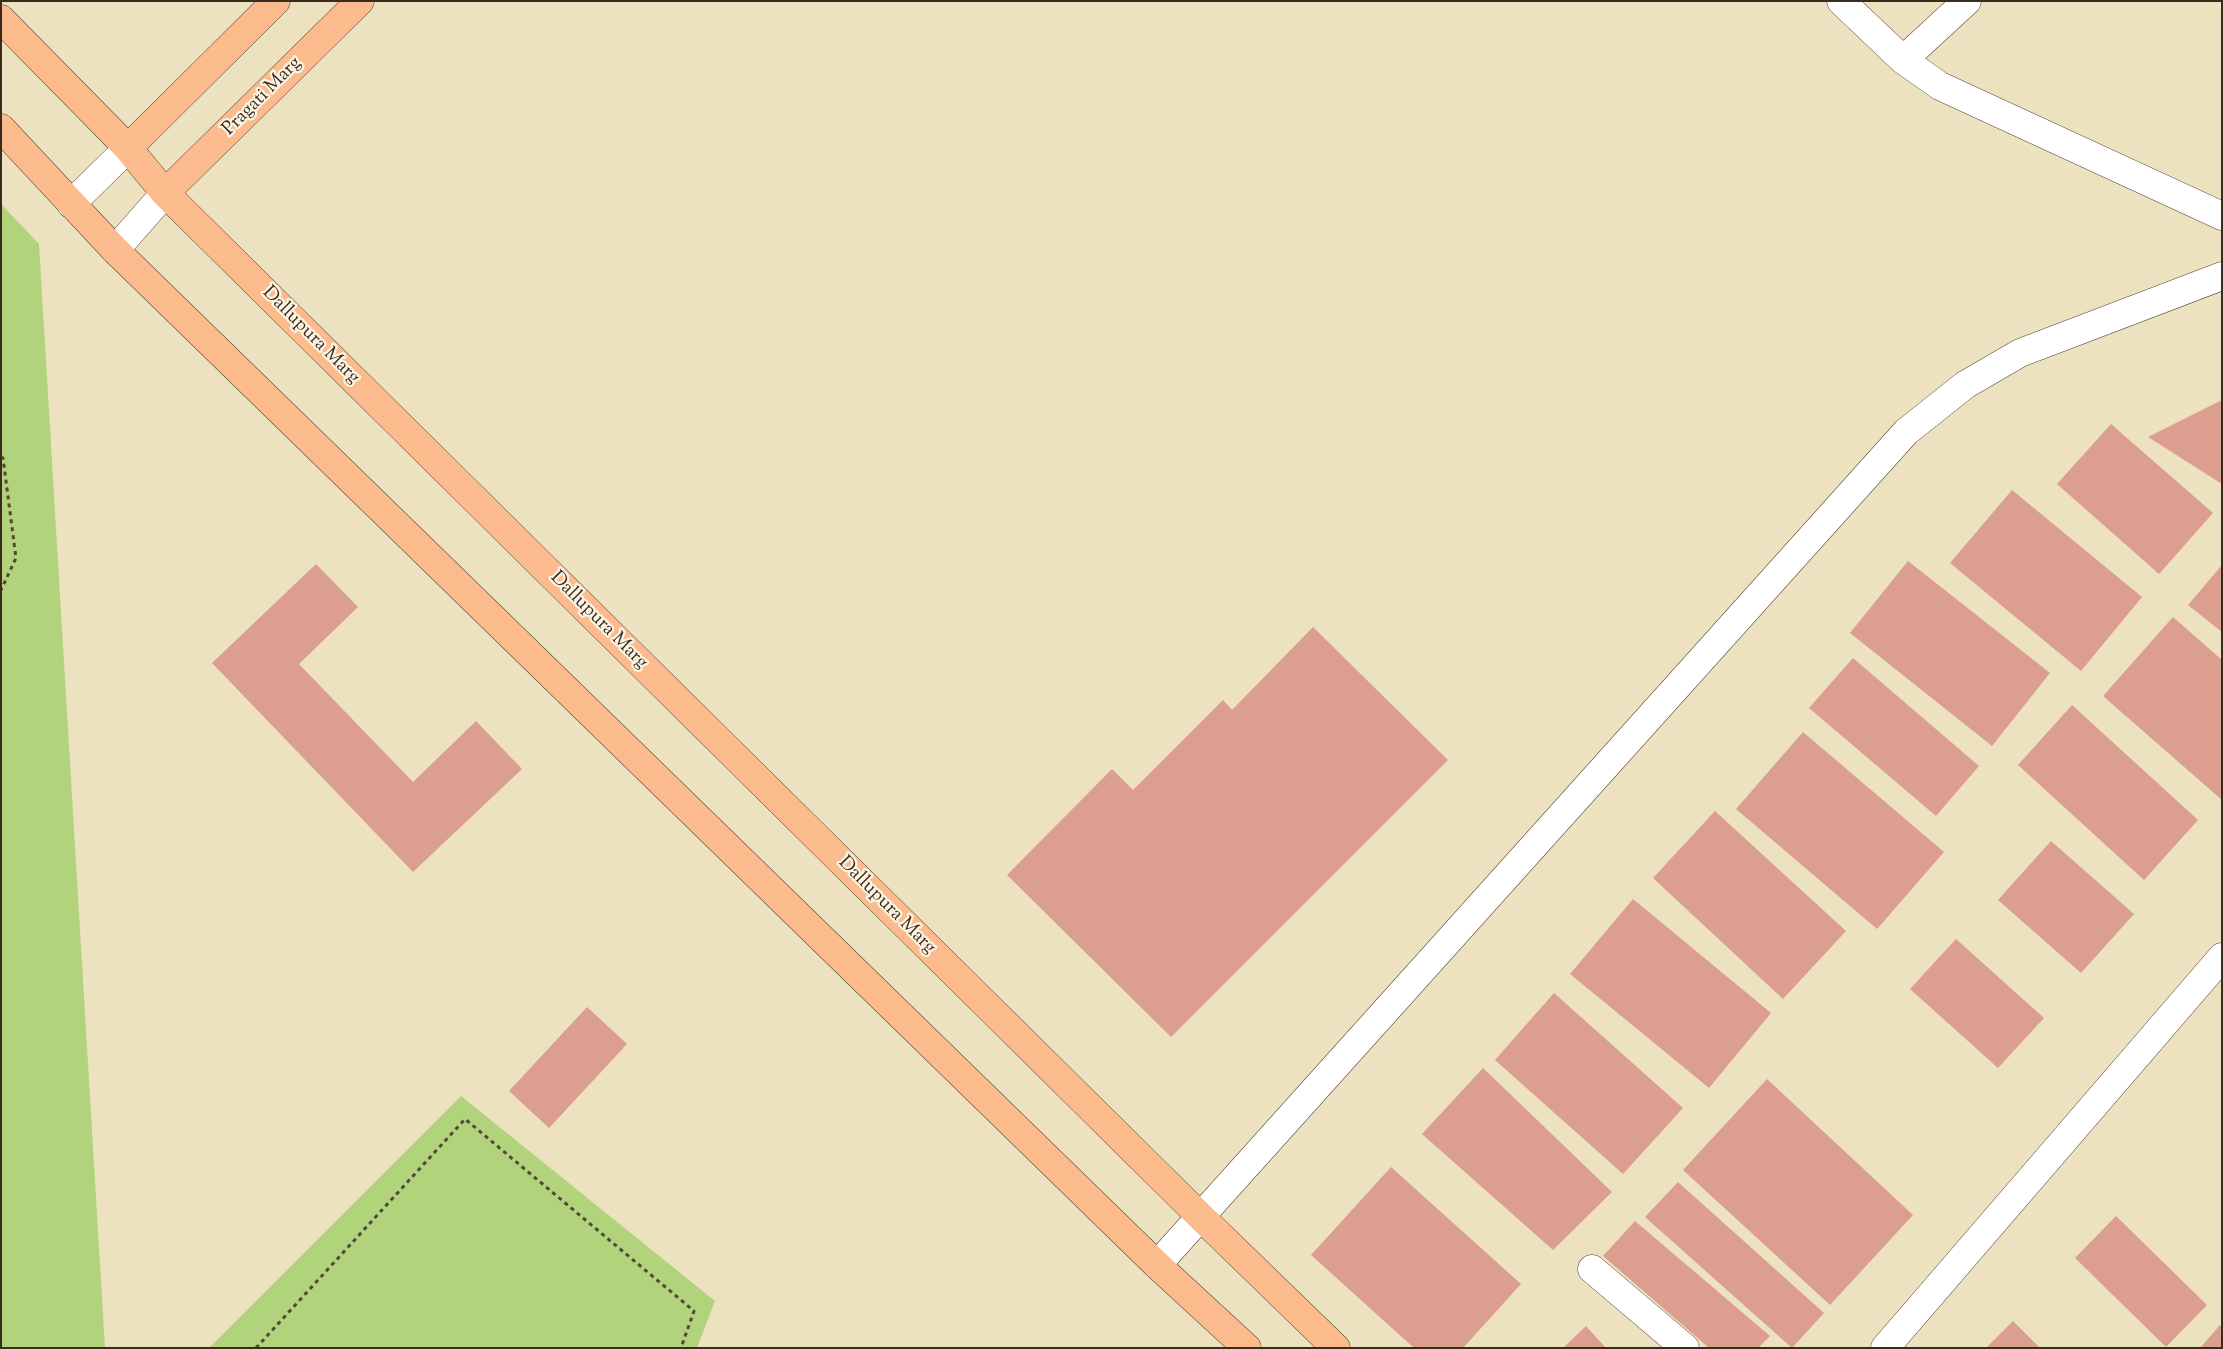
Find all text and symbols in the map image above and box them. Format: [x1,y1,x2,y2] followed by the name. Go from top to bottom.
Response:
[219,53,307,141] street label: Pragati Marg
[256,282,364,390] street label: Dallupura Marg
[544,567,652,675] street label: Dallupura Marg
[832,852,940,960] street label: Dallupura Marg

